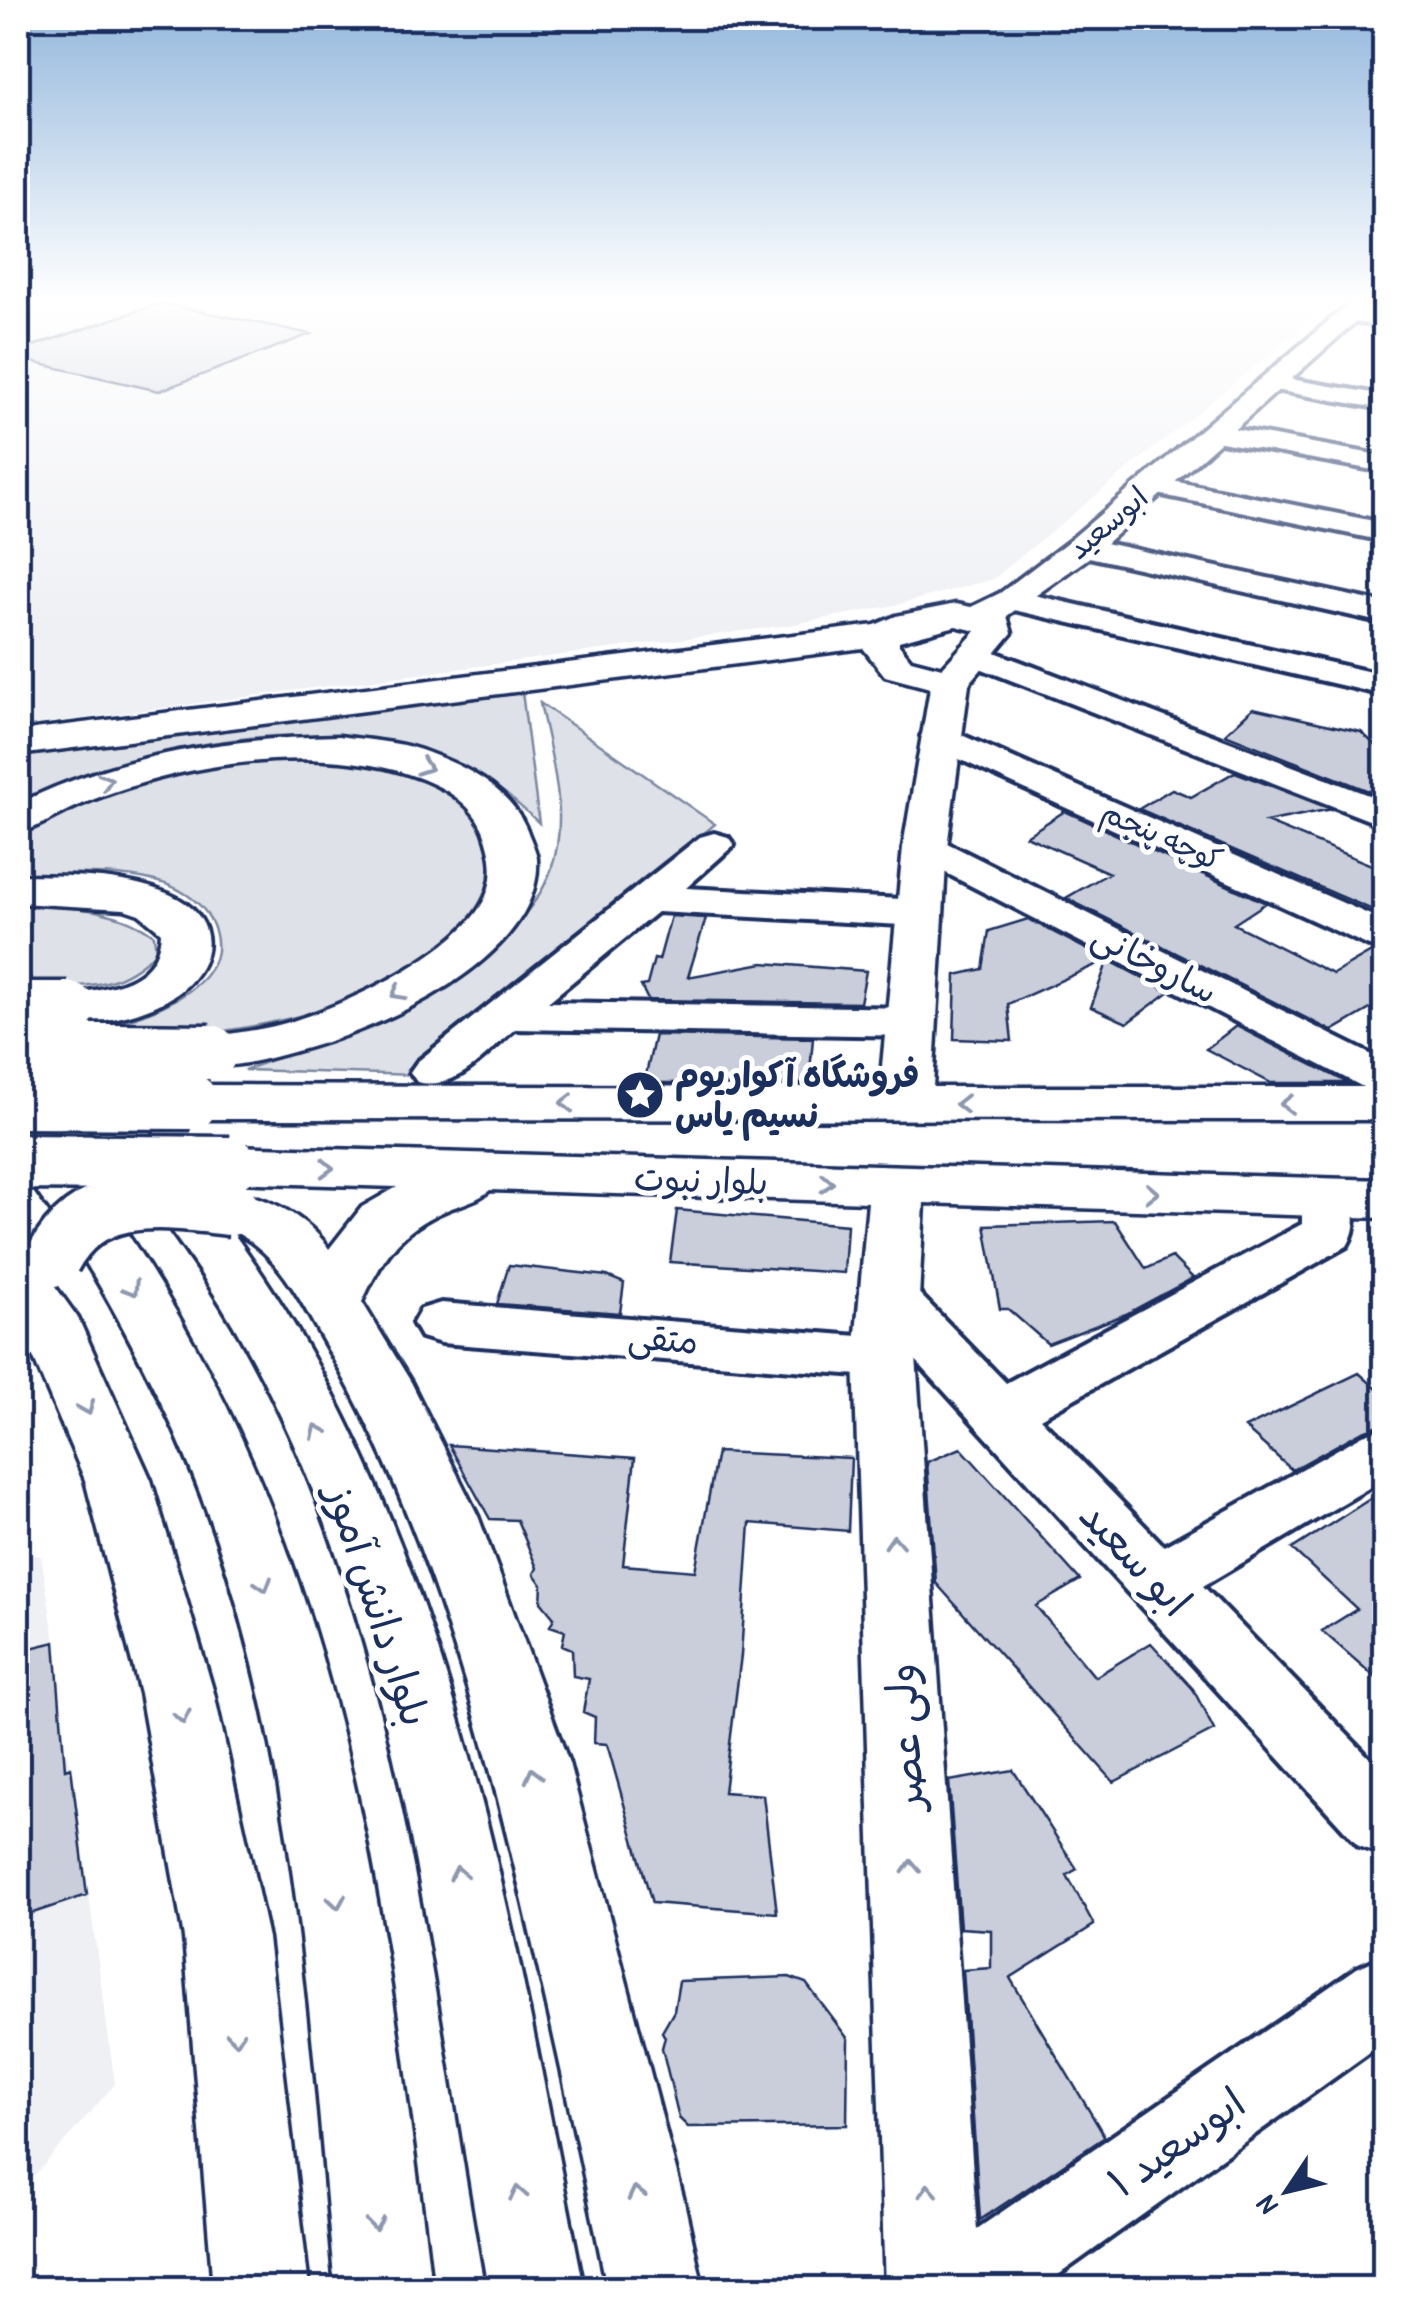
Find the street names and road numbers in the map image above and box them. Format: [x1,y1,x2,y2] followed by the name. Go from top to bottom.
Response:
[1059,477,1156,568] street label: ابوسعید
[1094,791,1229,882] street label: کوچه پنجم
[1085,911,1226,1014] street label: ساروخانی
[633,1154,769,1205] street label: بلوار نبوت
[626,1313,700,1364] street label: متقی
[313,1474,445,1733] street label: بلوار دانش آموز
[1068,1487,1205,1628] street label: ابو سعید
[871,1662,936,1815] street label: ولی عصر
[1096,2074,1256,2210] street label: ابوسعید ۱

